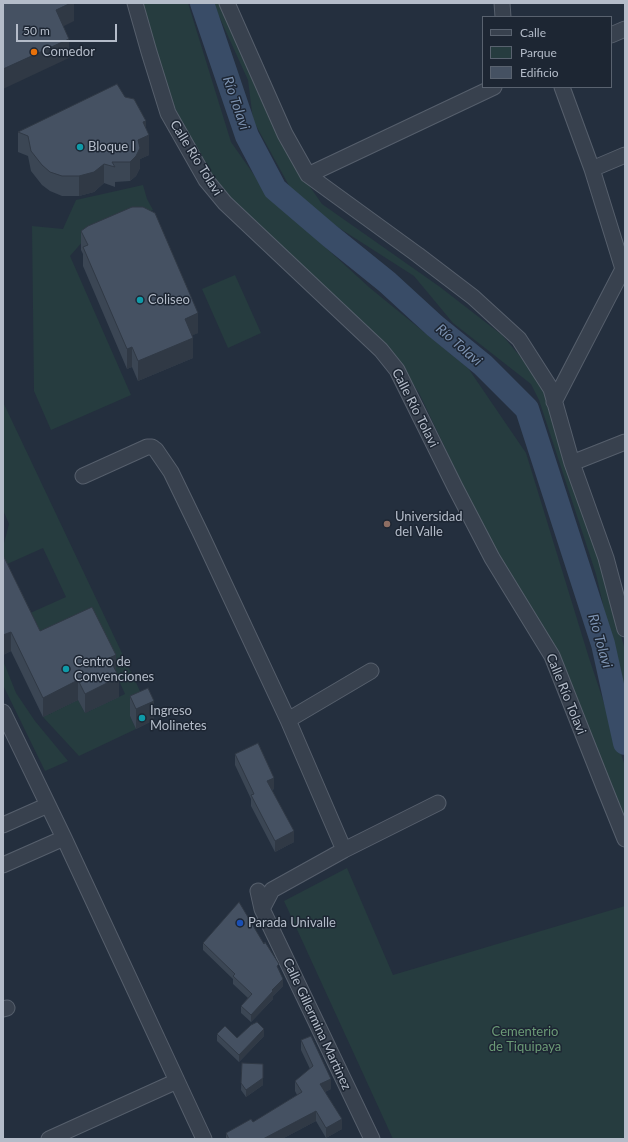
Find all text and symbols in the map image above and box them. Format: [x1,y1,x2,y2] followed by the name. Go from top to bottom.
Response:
[18,16,119,42] scale bar
[482,16,612,88] legend
[23,23,50,38] text: 50 m
[520,25,546,40] text: Calle
[42,44,95,60] place label: Comedor
[520,45,557,60] text: Parque
[29,47,39,57] marker: Comedor
[520,65,559,80] text: Edificio
[219,74,253,132] water label: Río Tolavi
[167,117,225,199] street label: Calle Río Tolavi
[88,139,135,155] place label: Bloque I
[75,142,85,152] marker: Bloque I
[148,292,190,308] place label: Coliseo
[135,295,145,305] marker: Coliseo
[433,320,485,370] water label: Río Tolavi
[389,366,441,450] street label: Calle Río Tolavi
[395,509,463,540] place label: Universidad del Valle
[382,519,392,529] marker: Universidad del Valle
[584,612,616,670] water label: Río Tolavi
[543,651,589,737] street label: Calle Río Tolavi
[74,654,154,685] place label: Centro de Convenciones
[61,664,71,674] marker: Centro de Convenciones
[150,703,207,734] place label: Ingreso Molinetes
[137,713,147,723] marker: Ingreso Molinetes
[248,915,336,931] place label: Parada Univalle
[235,918,245,928] marker: Parada Univalle
[280,956,354,1092] street label: Calle Gillermina Martinez
[489,1024,561,1055] park label: Cementerio de Tiquipaya

